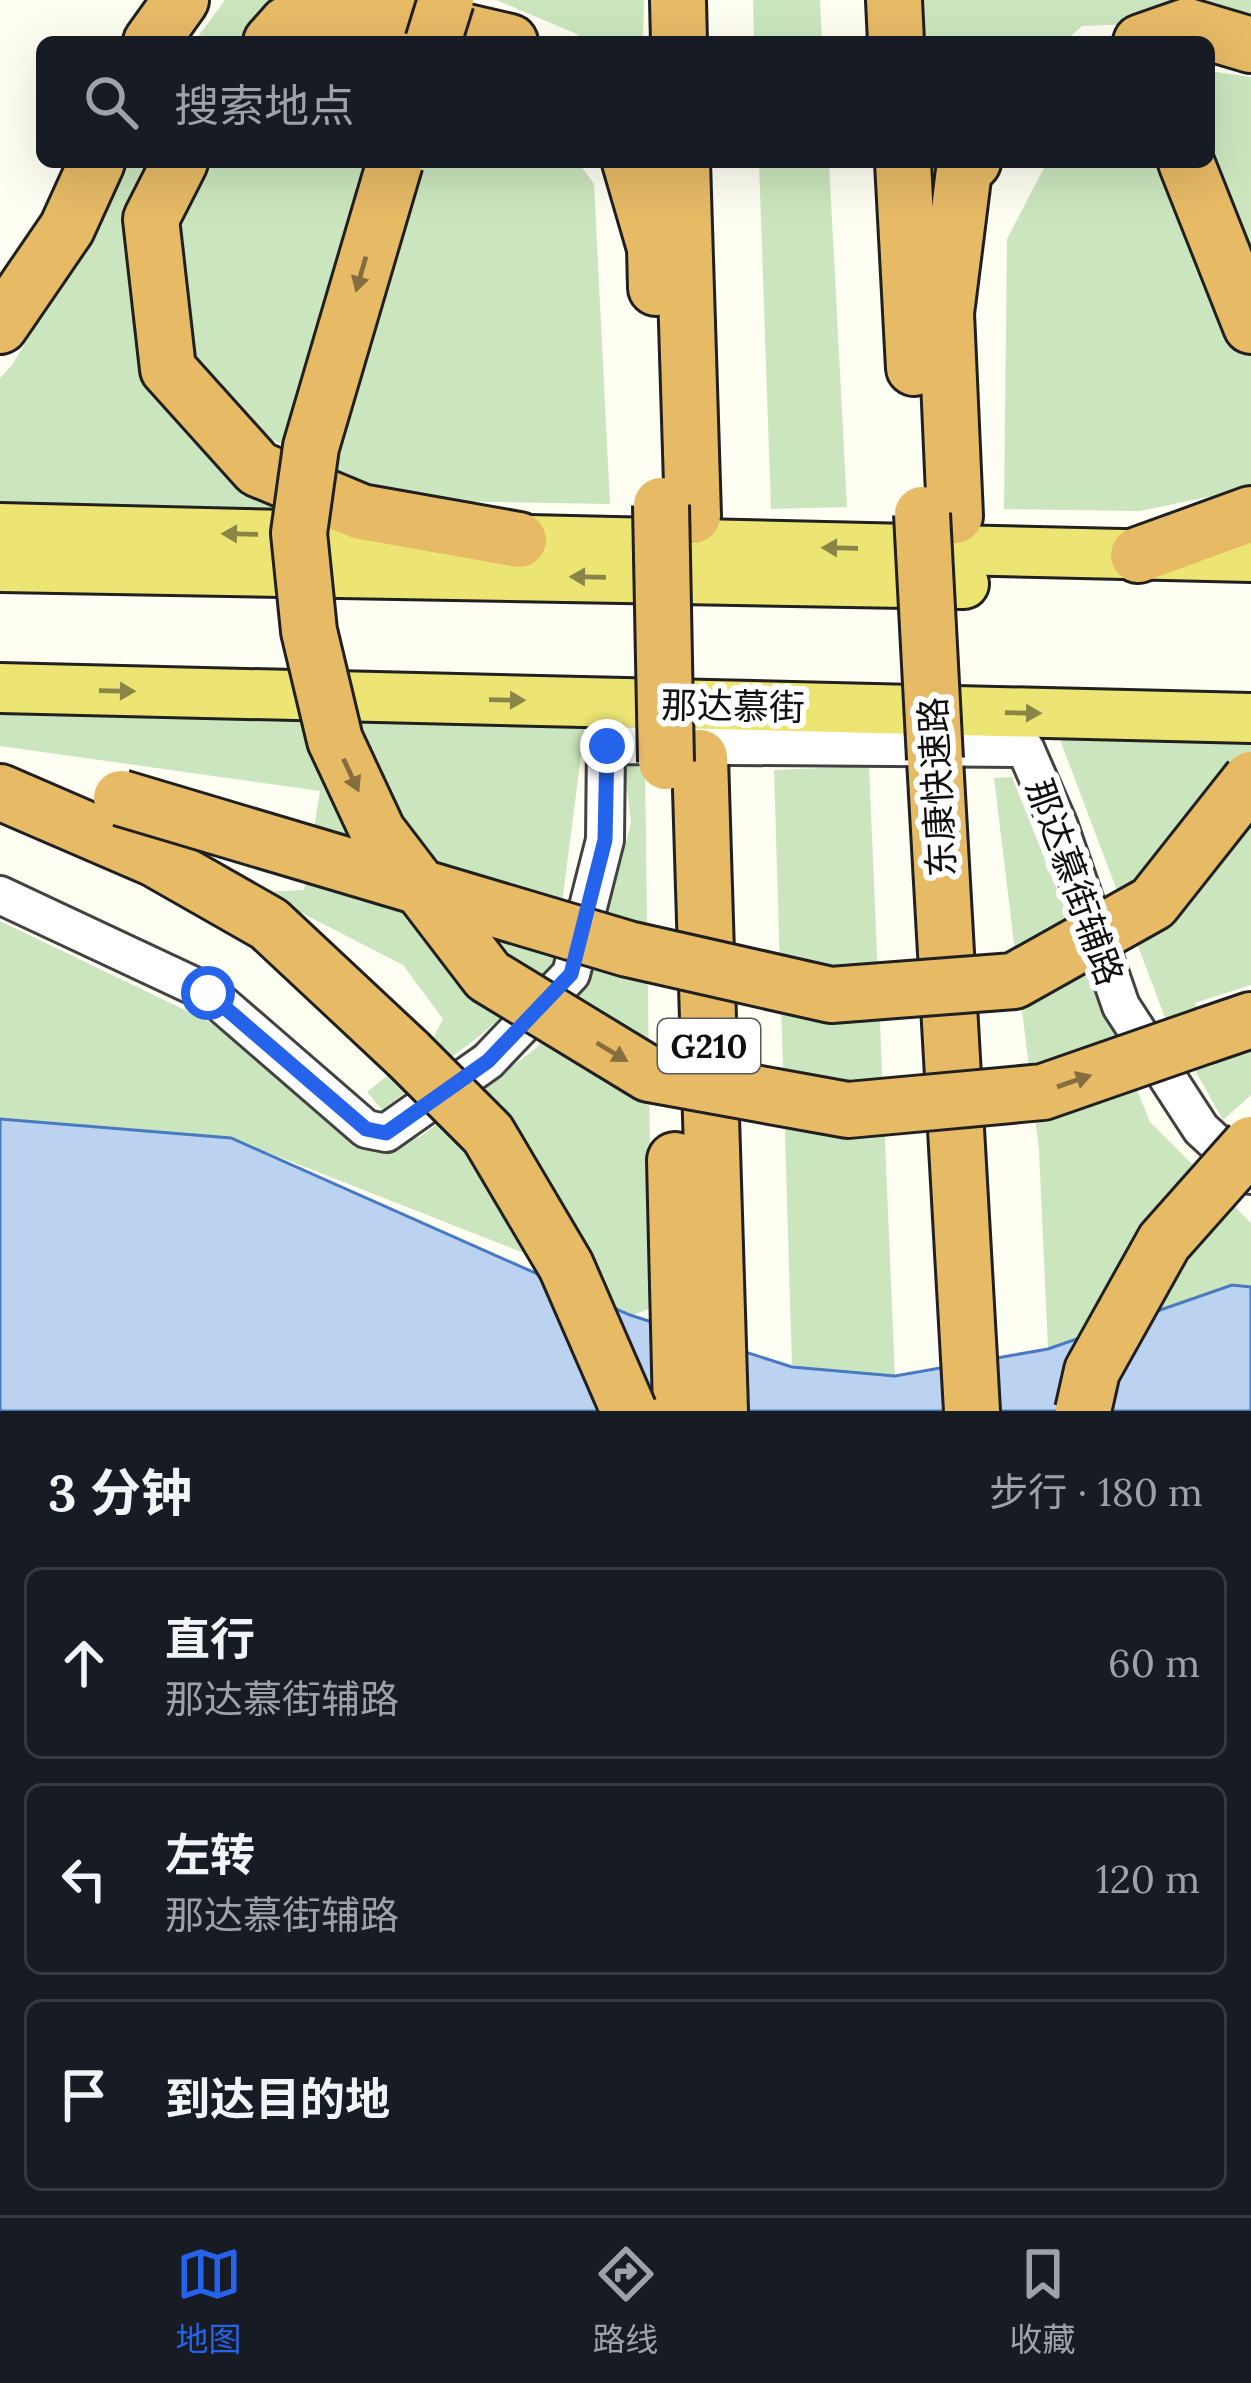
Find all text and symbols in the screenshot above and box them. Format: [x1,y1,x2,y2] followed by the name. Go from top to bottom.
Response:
[36,36,1215,168] search box
[78,69,144,135] icon: search
[174,77,354,134] text: 搜索地点
[351,256,370,293] one-way arrow
[220,524,258,543] one-way arrow
[820,538,858,557] one-way arrow
[568,568,606,587] one-way arrow
[99,682,137,701] one-way arrow
[661,682,805,730] street label: 那达慕街
[489,691,527,710] one-way arrow
[909,696,965,878] street label: 东康快速路
[1005,703,1043,722] one-way arrow
[580,719,634,773] route end
[341,758,361,793] one-way arrow
[1016,773,1134,991] street label: 那达慕街辅路
[181,966,235,1020] route start
[658,1019,760,1073] road number: G210
[595,1041,629,1062] one-way arrow
[1056,1071,1092,1089] one-way arrow
[48,1460,192,1525] text: 3 分钟
[989,1467,1203,1517] text: 步行 · 180 m
[165,1610,255,1667] text: 直行
[51,1630,117,1696] icon: ahead
[1108,1638,1200,1688] text: 60 m
[165,1674,399,1724] text: 那达慕街辅路
[165,1826,255,1883] text: 左转
[51,1846,117,1912] icon: left
[1096,1854,1200,1904] text: 120 m
[165,1890,399,1940] text: 那达慕街辅路
[51,2062,117,2128] icon: arrive
[165,2070,390,2127] text: 到达目的地
[176,2241,242,2361] tab: 地图
[593,2241,659,2361] tab: 路线
[1010,2241,1076,2361] tab: 收藏

